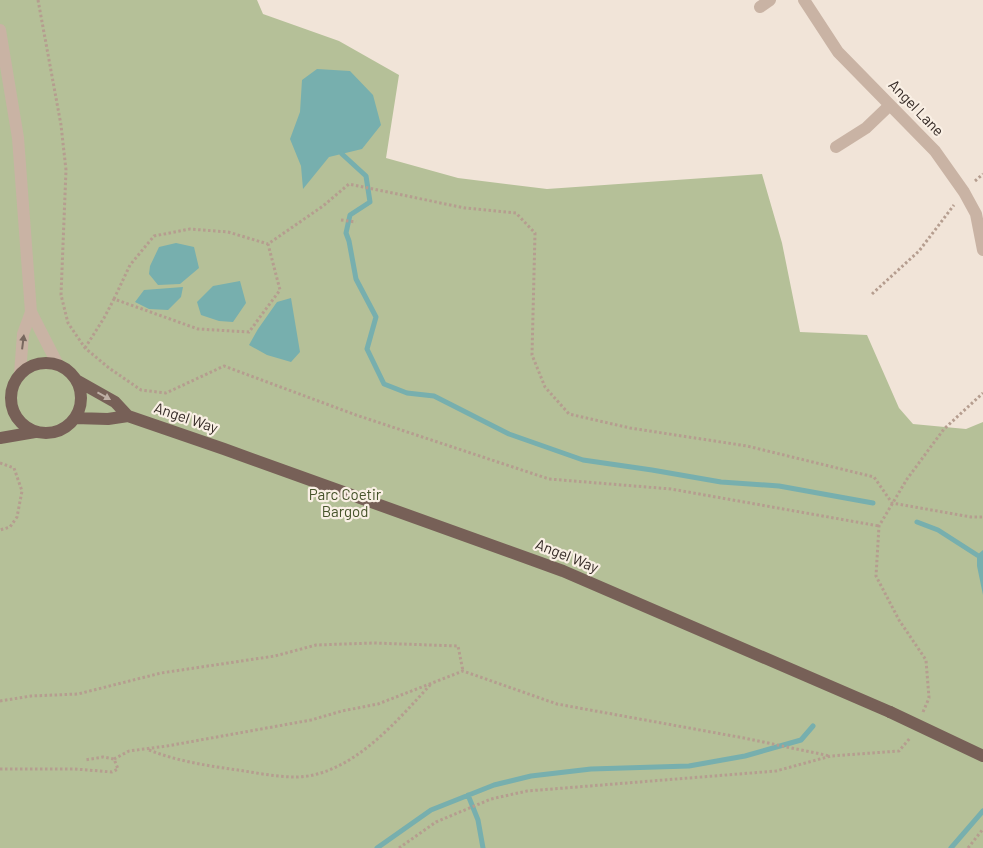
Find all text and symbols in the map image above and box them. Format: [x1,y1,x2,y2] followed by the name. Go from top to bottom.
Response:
[885,75,948,139] street label: Angel Lane
[19,334,27,350] one-way arrow
[97,391,111,400] one-way arrow
[152,398,221,436] street label: Angel Way
[309,485,382,520] park label: Parc Coetir Bargod
[533,534,602,576] street label: Angel Way

